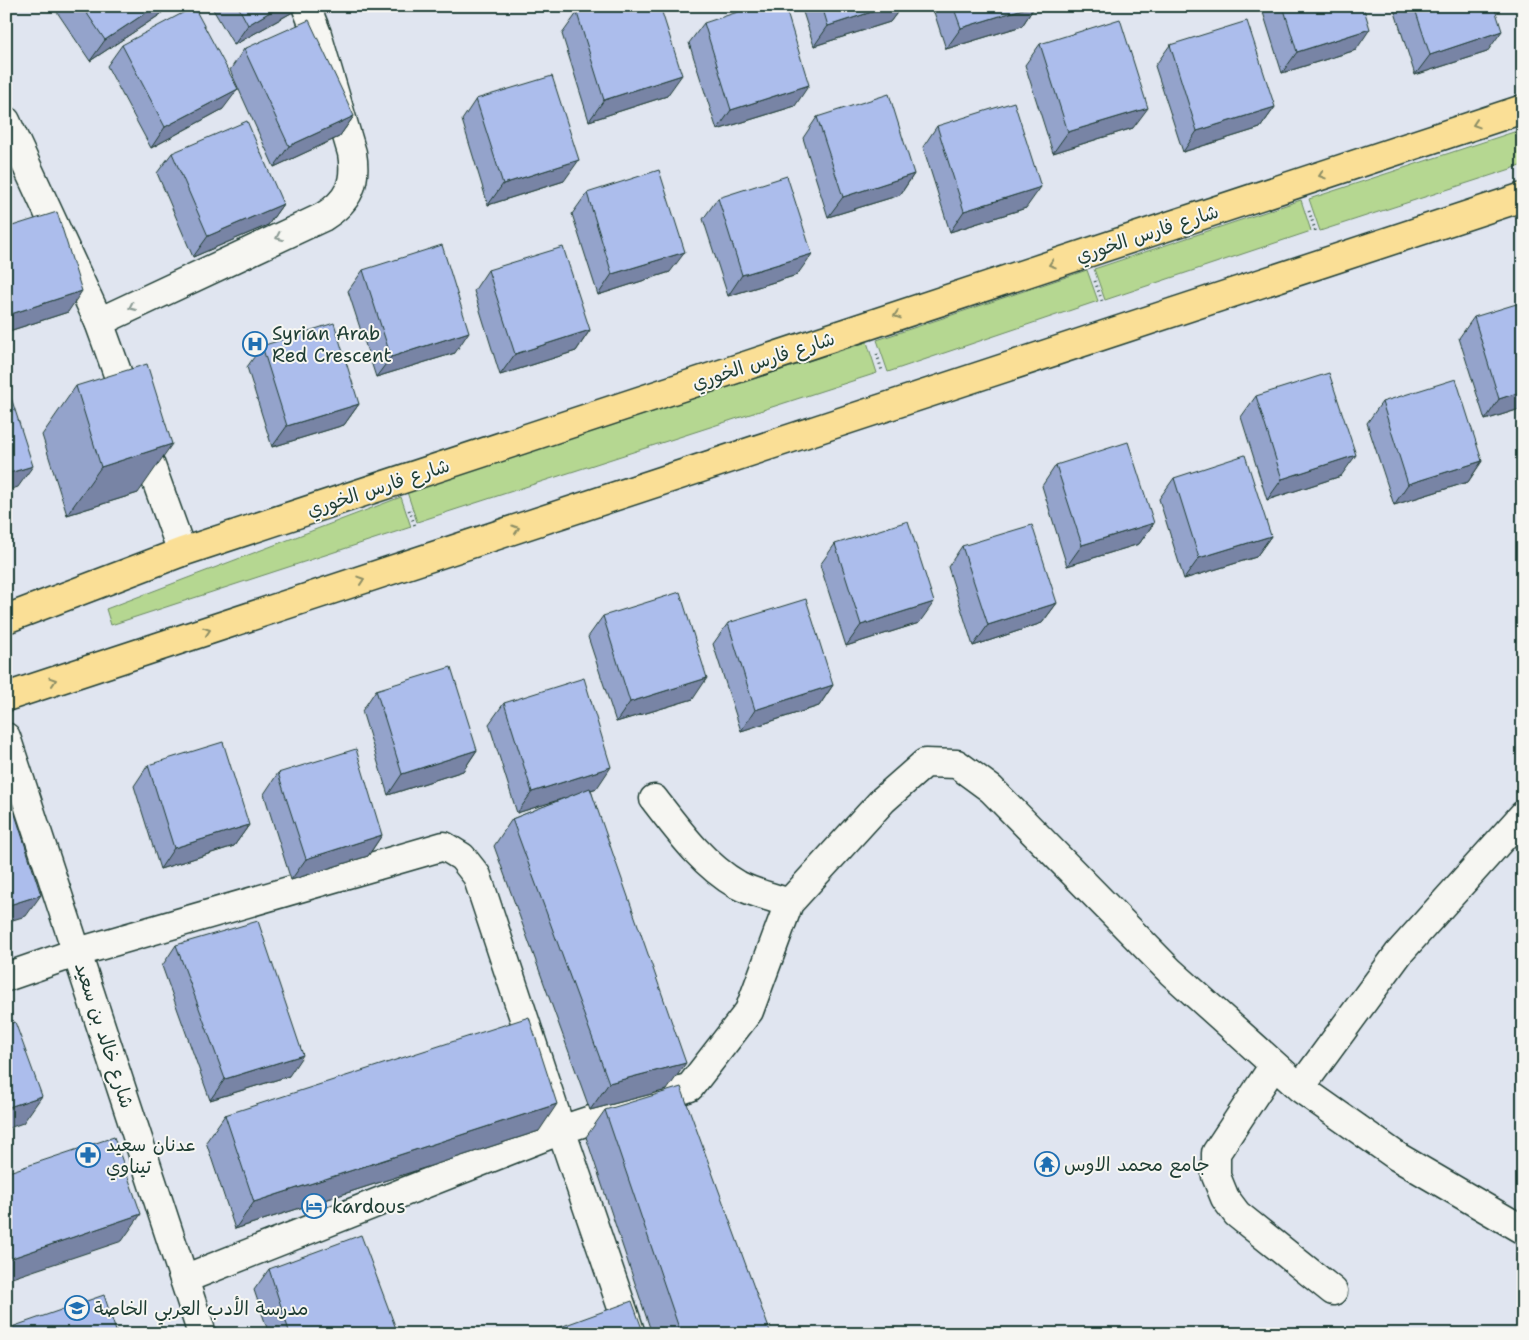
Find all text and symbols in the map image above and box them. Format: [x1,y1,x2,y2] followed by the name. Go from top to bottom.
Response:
[1473,118,1481,128] one-way arrow
[1318,169,1327,179] one-way arrow
[1073,199,1222,270] street label: شارع فارس الخوري
[275,231,284,242] one-way arrow
[1048,259,1056,269] one-way arrow
[128,301,137,311] one-way arrow
[894,310,902,320] one-way arrow
[272,321,392,368] place label: Syrian Arab Red Crescent
[689,326,838,397] street label: شارع فارس الخوري
[242,331,268,357] hospital icon: Syrian Arab Red Crescent
[304,453,453,524] street label: شارع فارس الخوري
[511,525,519,535] one-way arrow
[357,575,365,585] one-way arrow
[202,626,211,636] one-way arrow
[48,677,56,687] one-way arrow
[68,959,140,1112] street label: شارع خالد بن سعيد
[106,1132,197,1181] place label: عدنان سعيد تيناوي
[75,1142,101,1168] pharmacy icon: عدنان سعيد تيناوي
[1034,1151,1060,1177] temple icon: جامع محمد الاوس
[1064,1152,1210,1178] place label: جامع محمد الاوس
[301,1193,327,1219] hotel icon: kardous
[332,1194,406,1219] place label: kardous
[64,1295,90,1321] school or university icon: مدرسة الأدب العربي الخاصة
[94,1296,308,1325] place label: مدرسة الأدب العربي الخاصة

